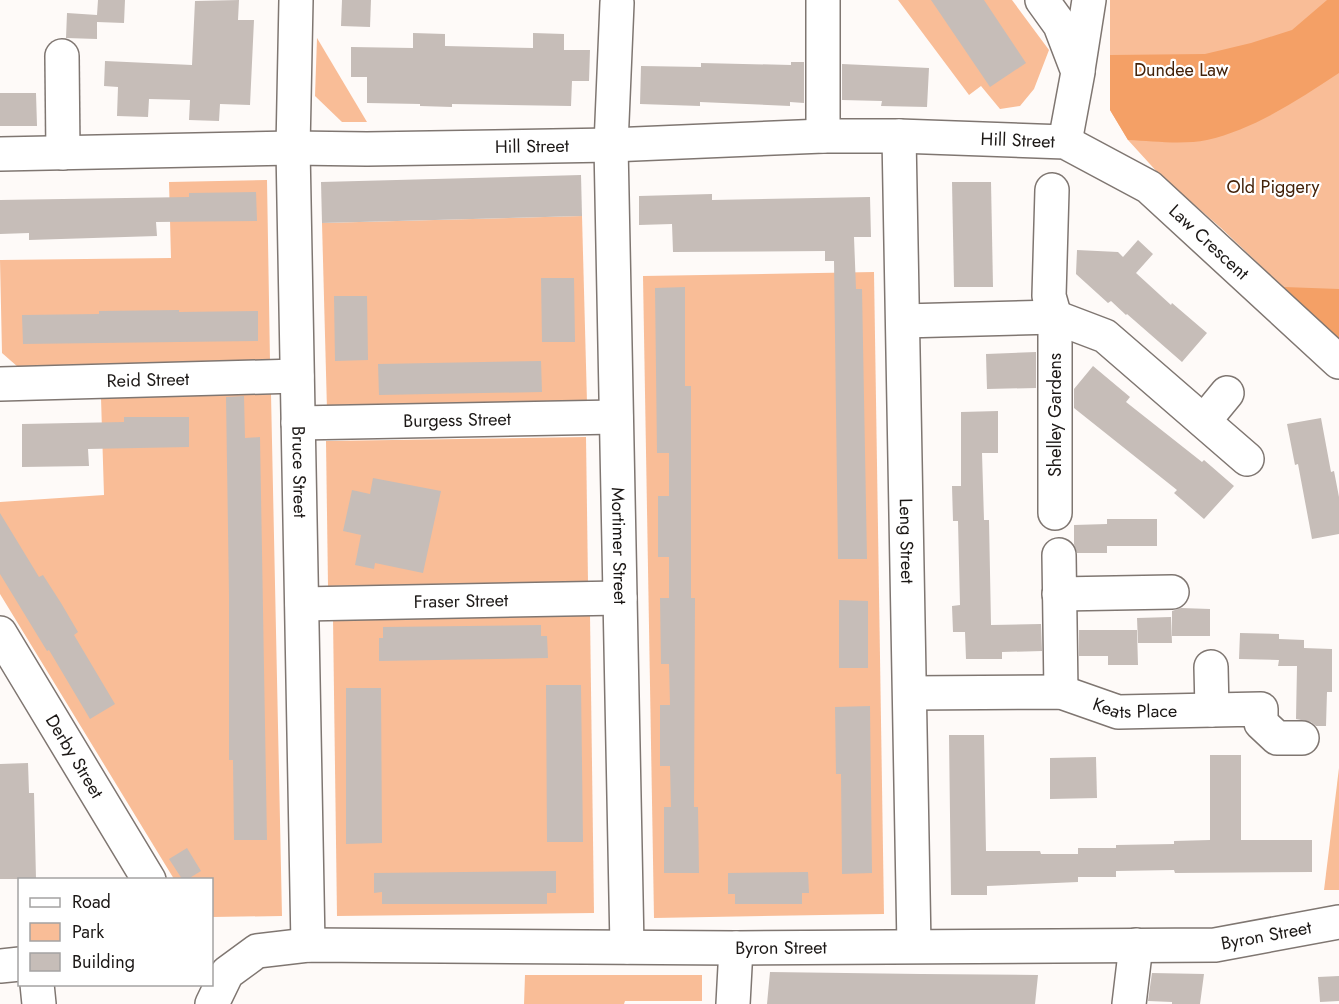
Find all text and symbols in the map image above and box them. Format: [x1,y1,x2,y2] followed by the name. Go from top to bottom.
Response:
[1134,57,1229,83] park label: Dundee Law
[980,126,1056,155] street label: Hill Street
[495,133,570,160] street label: Hill Street
[1227,174,1320,200] park label: Old Piggery
[1163,198,1255,286] street label: Law Crescent
[1042,353,1068,477] street label: Shelley Gardens
[106,366,190,394] street label: Reid Street
[403,406,512,434] street label: Burgess Street
[285,426,313,519] street label: Bruce Street
[605,487,633,605] street label: Mortimer Street
[893,498,920,585] street label: Leng Street
[413,587,509,615] street label: Fraser Street
[1089,691,1177,725] street label: Keats Place
[39,709,110,804] street label: Derby Street
[18,878,213,986] legend
[72,889,111,915] text: Road
[1219,914,1314,957] street label: Byron Street
[72,919,104,945] text: Park
[735,934,828,961] street label: Byron Street
[72,949,135,975] text: Building

